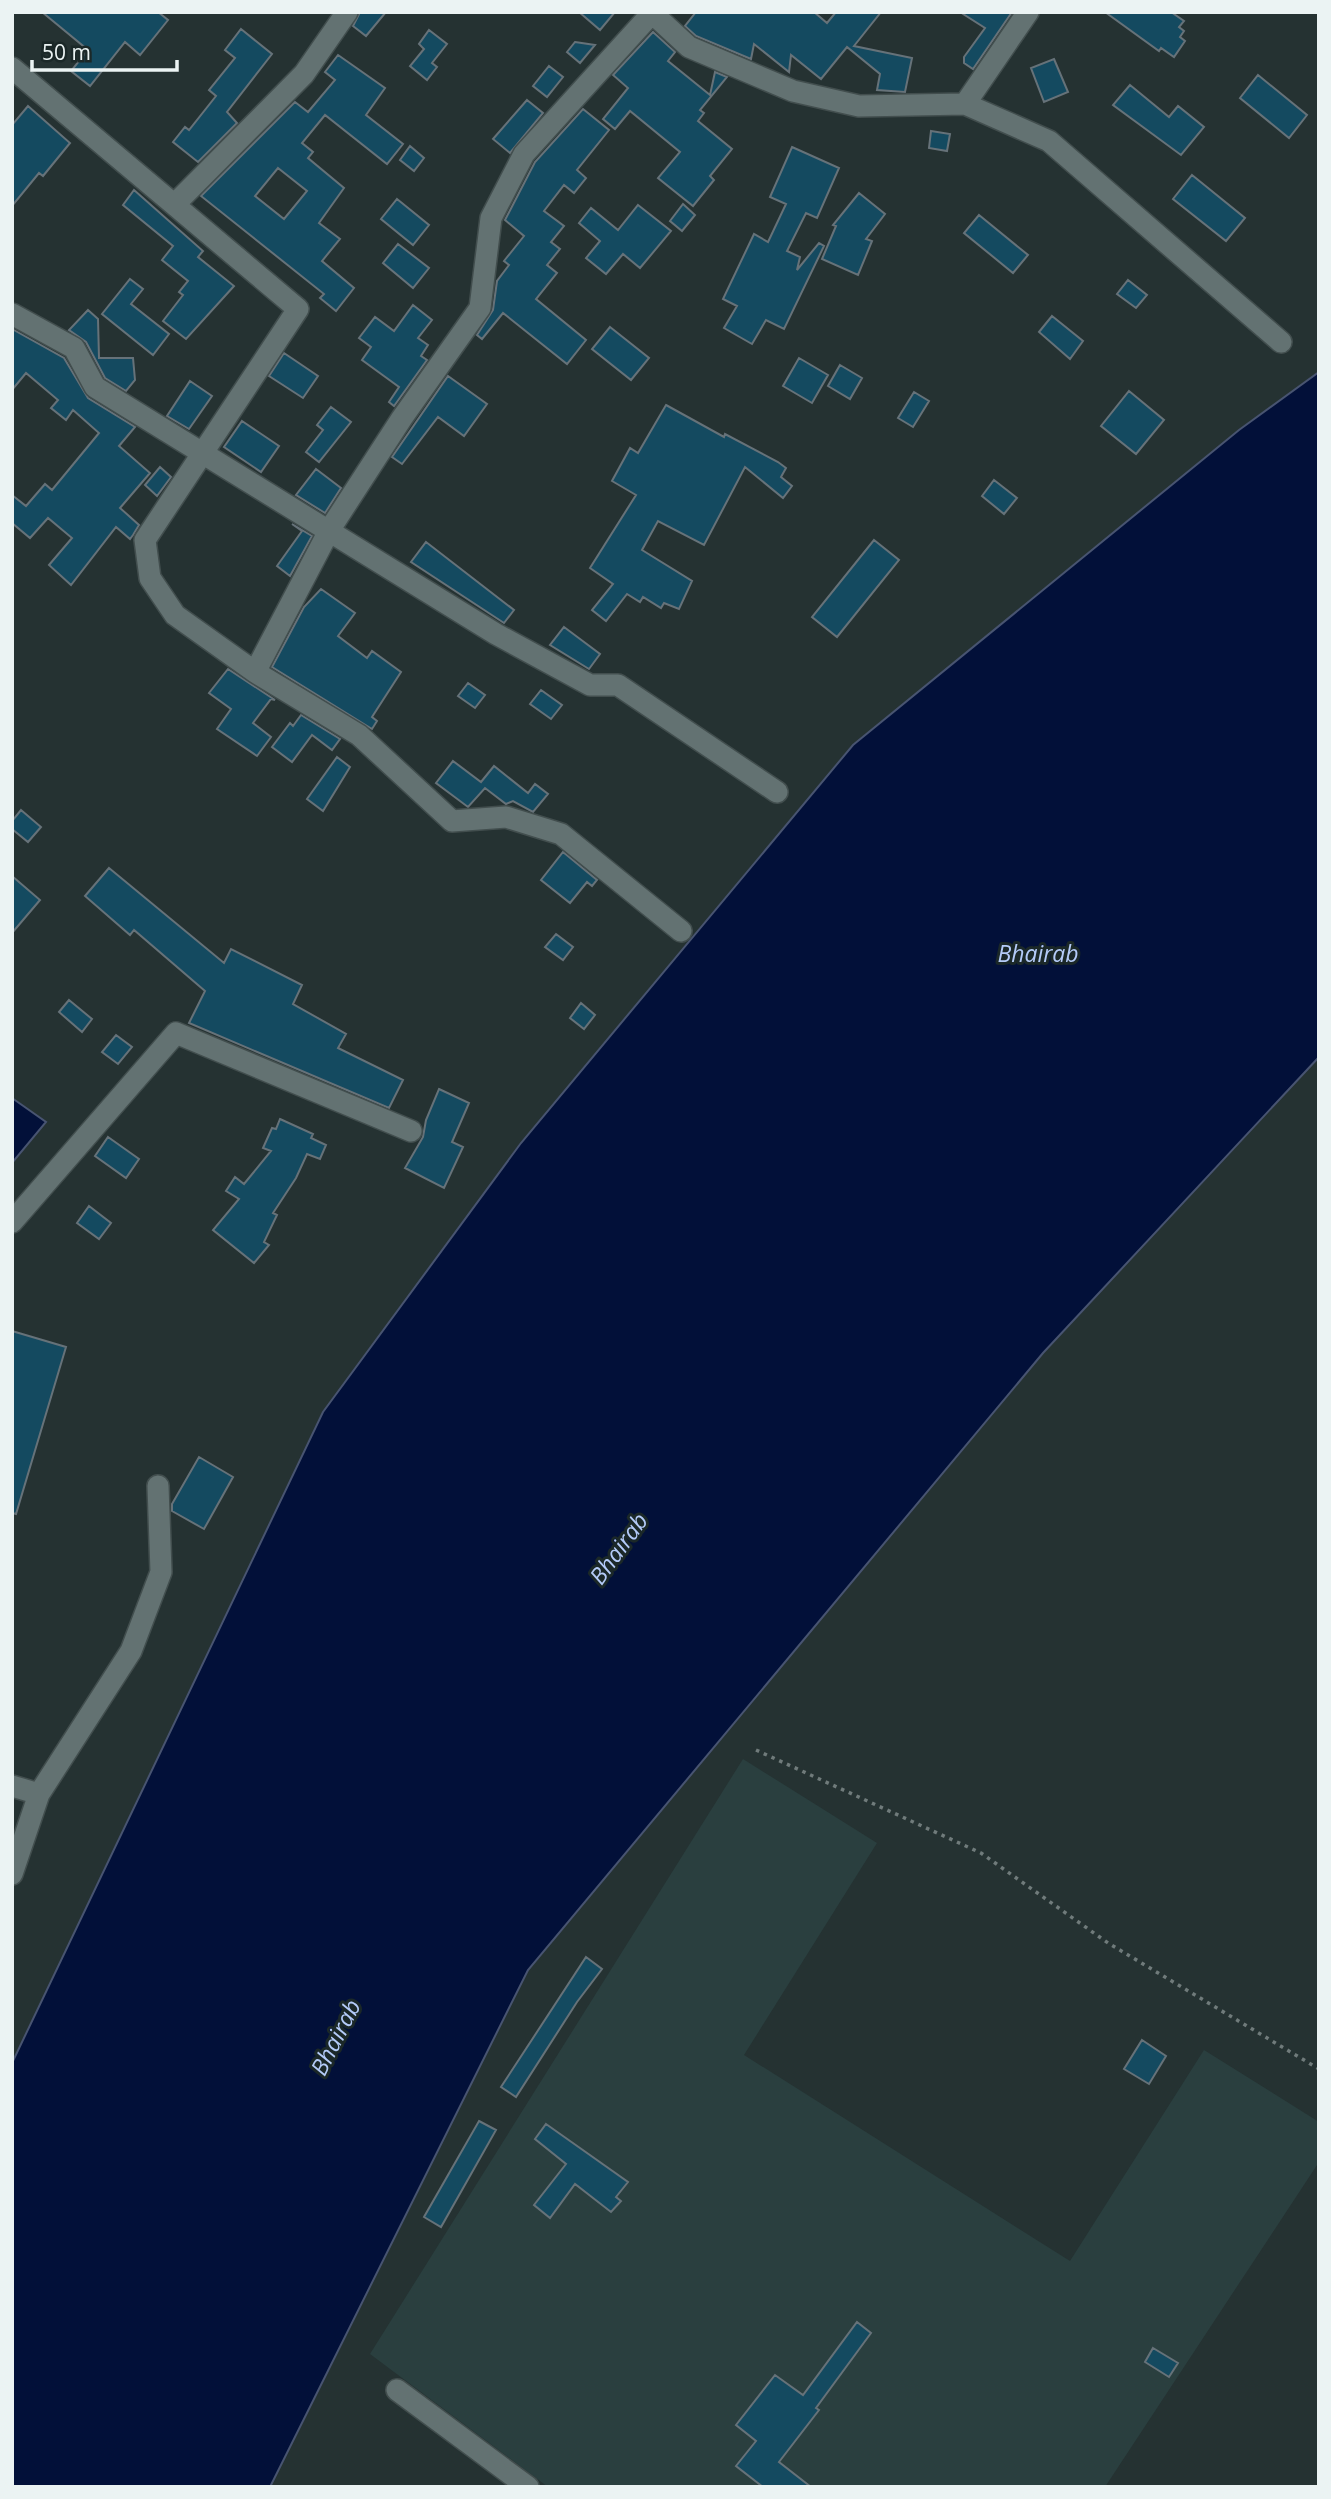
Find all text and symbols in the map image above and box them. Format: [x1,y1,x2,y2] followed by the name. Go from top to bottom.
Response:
[32,28,177,72] scale bar
[42,38,91,66] text: 50 m
[997,937,1079,969] water label: Bhairab
[581,1506,655,1590] water label: Bhairab
[302,1994,368,2080] water label: Bhairab

